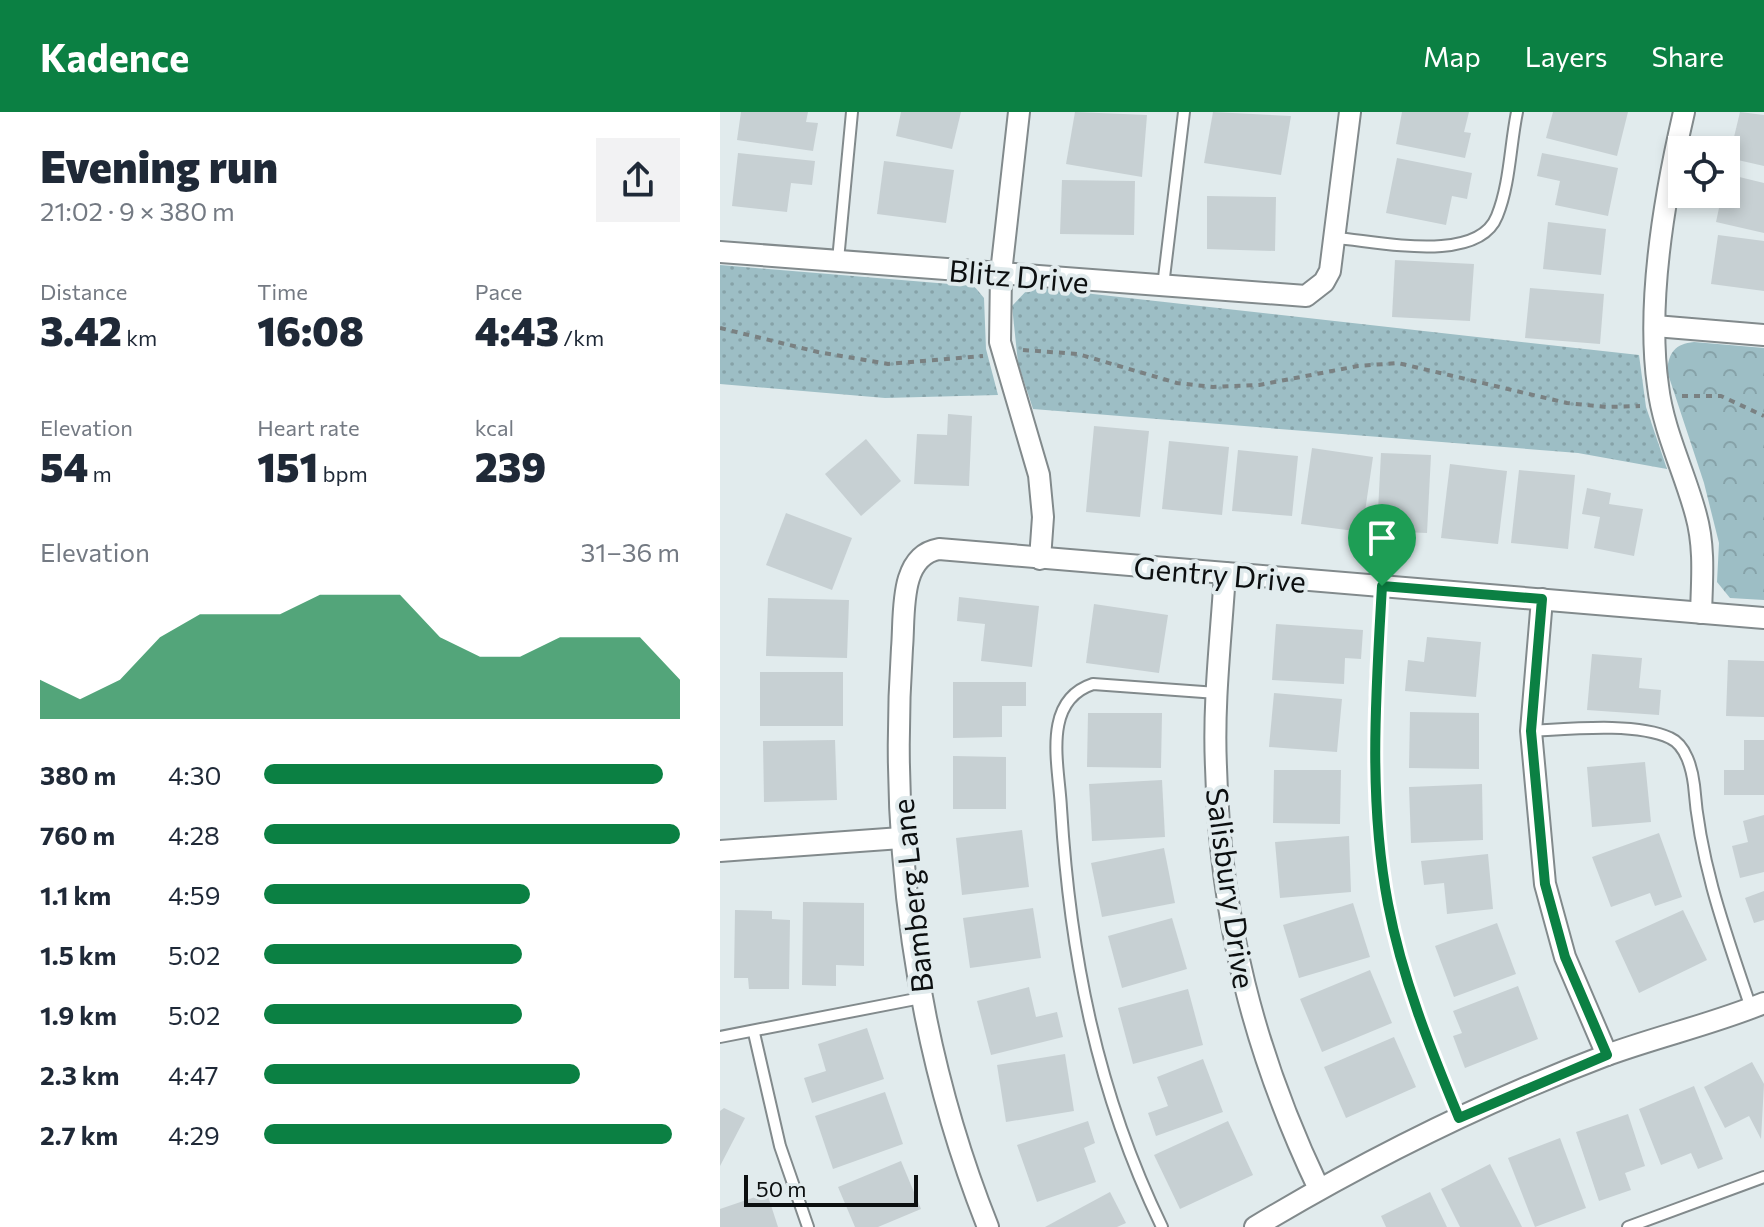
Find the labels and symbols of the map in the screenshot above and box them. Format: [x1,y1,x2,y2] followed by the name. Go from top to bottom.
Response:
[948,250,1090,300] street label: Blitz Drive
[1348,504,1416,586] pin
[1132,547,1308,599] street label: Gentry Drive
[1200,785,1264,991] street label: Salisbury Drive
[882,797,940,995] street label: Bamberg Lane
[744,1171,918,1207] scale bar

